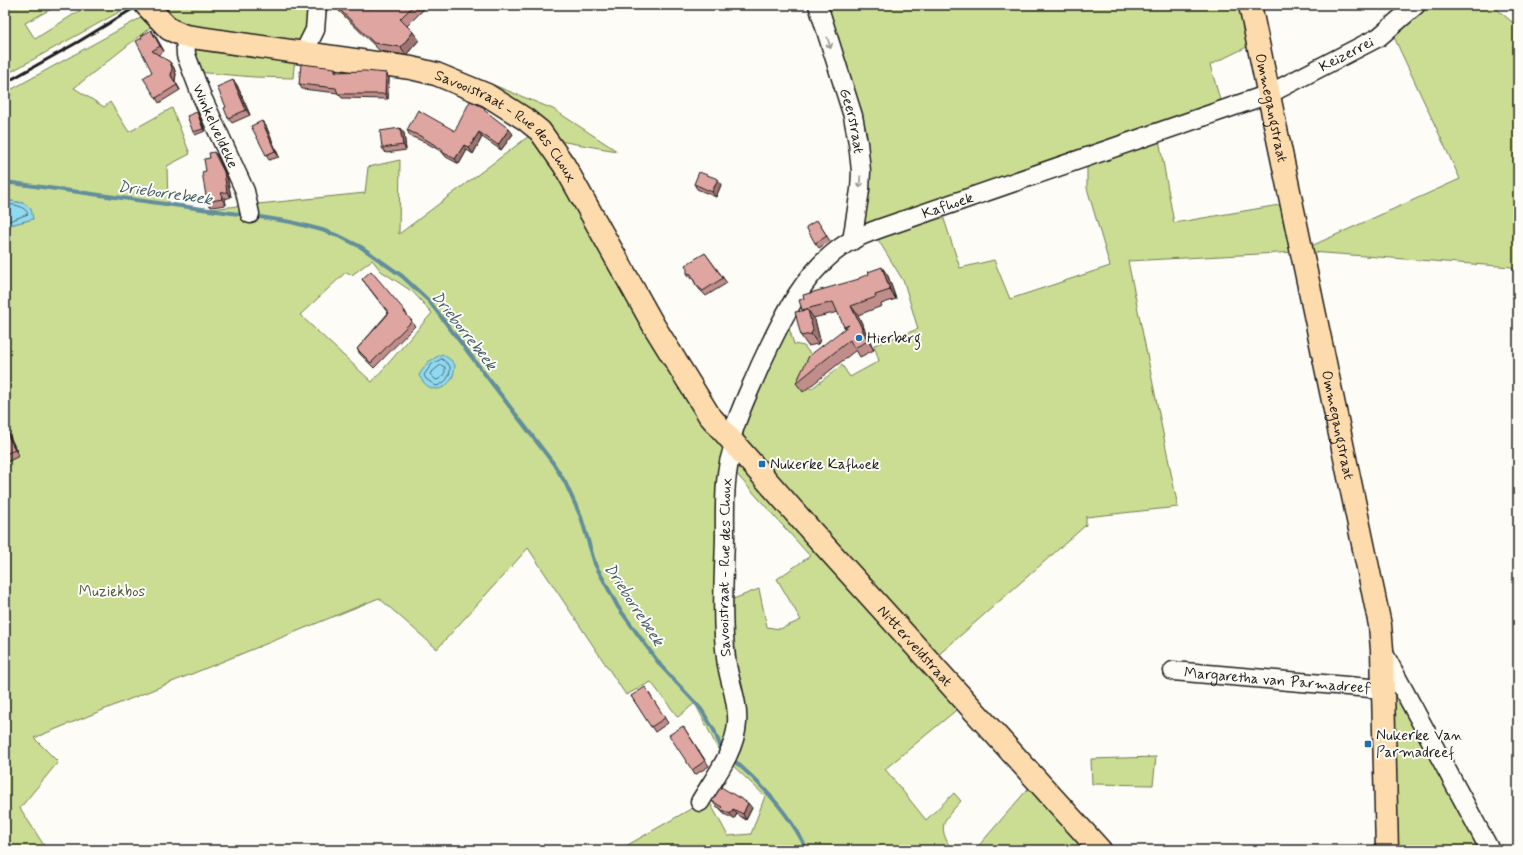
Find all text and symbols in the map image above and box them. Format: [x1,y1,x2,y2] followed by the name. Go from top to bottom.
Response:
[1316,32,1377,77] street label: Keizerrei
[826,36,833,49] one-way arrow
[1249,52,1292,165] street label: Ommegangstraat
[432,66,581,186] street label: Savooistraat - Rue des Choux
[187,82,242,172] street label: Winkelveldeke
[834,86,868,155] street label: Geerstraat
[857,175,864,188] one-way arrow
[116,176,214,211] water label: Drieborrebeek
[920,188,977,224] street label: Kafhoek
[426,287,502,376] water label: Drieborrebeek
[867,329,921,350] place label: Hierberg
[854,333,864,343] marker: Hierberg
[1316,369,1358,482] street label: Ommegangstraat
[770,455,880,475] place label: Nukerke Kafhoek
[757,459,767,469] marker: Nukerke Kafhoek
[714,477,737,658] street label: Savooistraat - Rue des Choux
[599,559,669,651] water label: Drieborrebeek
[79,582,146,602] park label: Muziekbos
[872,601,957,692] street label: Nitterveldstraat
[1183,663,1372,699] street label: Margaretha van Parmadreef
[1376,726,1463,763] place label: Nukerke Van Parmadreef
[1363,739,1373,749] marker: Nukerke Van Parmadreef

